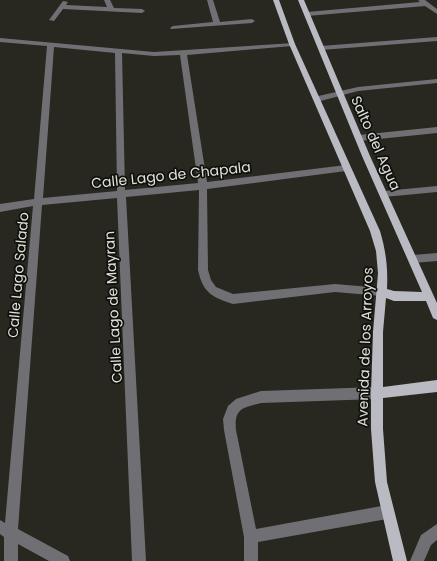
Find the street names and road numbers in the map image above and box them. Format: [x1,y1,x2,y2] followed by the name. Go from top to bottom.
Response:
[346,93,406,193] street label: Salto del Agua
[90,157,252,193] street label: Calle Lago de Chapala
[3,211,33,339] street label: Calle Lago Salado
[99,230,127,384] street label: Calle Lago de Mayran
[352,267,378,427] street label: Avenida de los Arroyos

